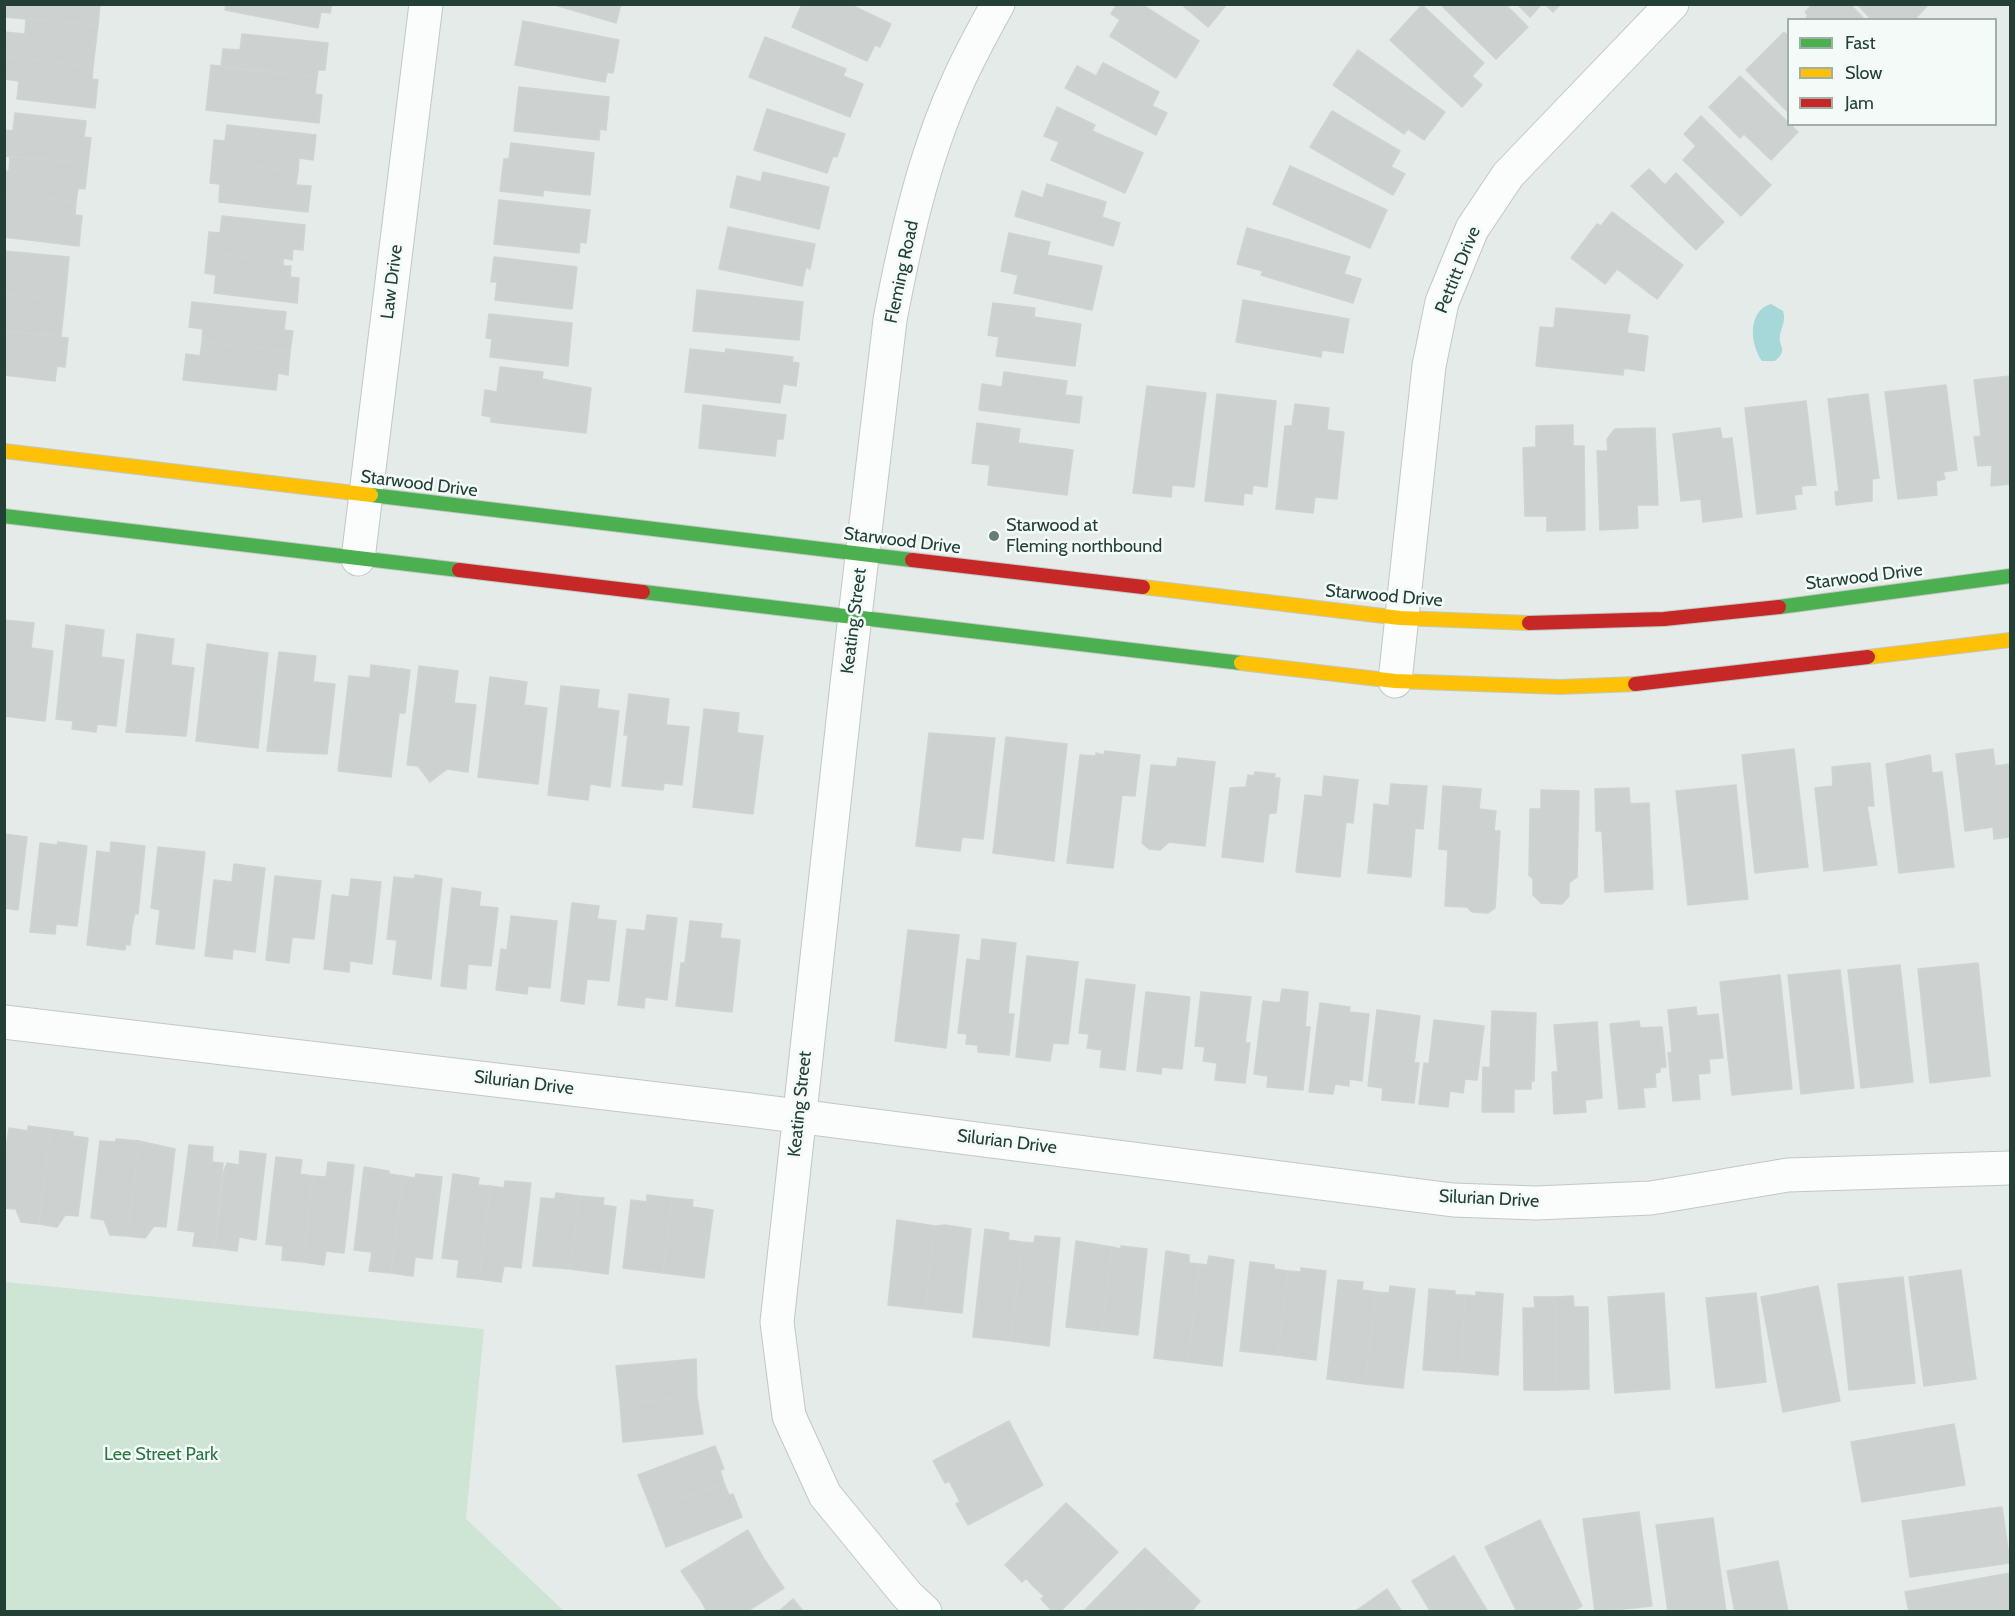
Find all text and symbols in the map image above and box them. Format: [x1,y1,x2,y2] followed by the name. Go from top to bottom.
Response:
[1787,18,1997,126] legend
[1845,32,1876,54] text: Fast
[1845,62,1882,84] text: Slow
[1845,92,1874,114] text: Jam
[881,219,923,325] street label: Fleming Road
[1431,223,1485,317] street label: Pettitt Drive
[377,244,407,320] street label: Law Drive
[359,466,479,502] street label: Starwood Drive
[1006,515,1162,558] place label: Starwood at Fleming northbound
[842,523,962,559] street label: Starwood Drive
[987,529,1001,543] marker: Starwood at Fleming northbound
[1804,559,1924,595] street label: Starwood Drive
[837,567,871,675] street label: Keating Street
[1324,580,1444,612] street label: Starwood Drive
[784,1050,816,1158] street label: Keating Street
[473,1066,575,1100] street label: Silurian Drive
[956,1125,1058,1159] street label: Silurian Drive
[1438,1186,1540,1212] street label: Silurian Drive
[104,1444,218,1466] park label: Lee Street Park

